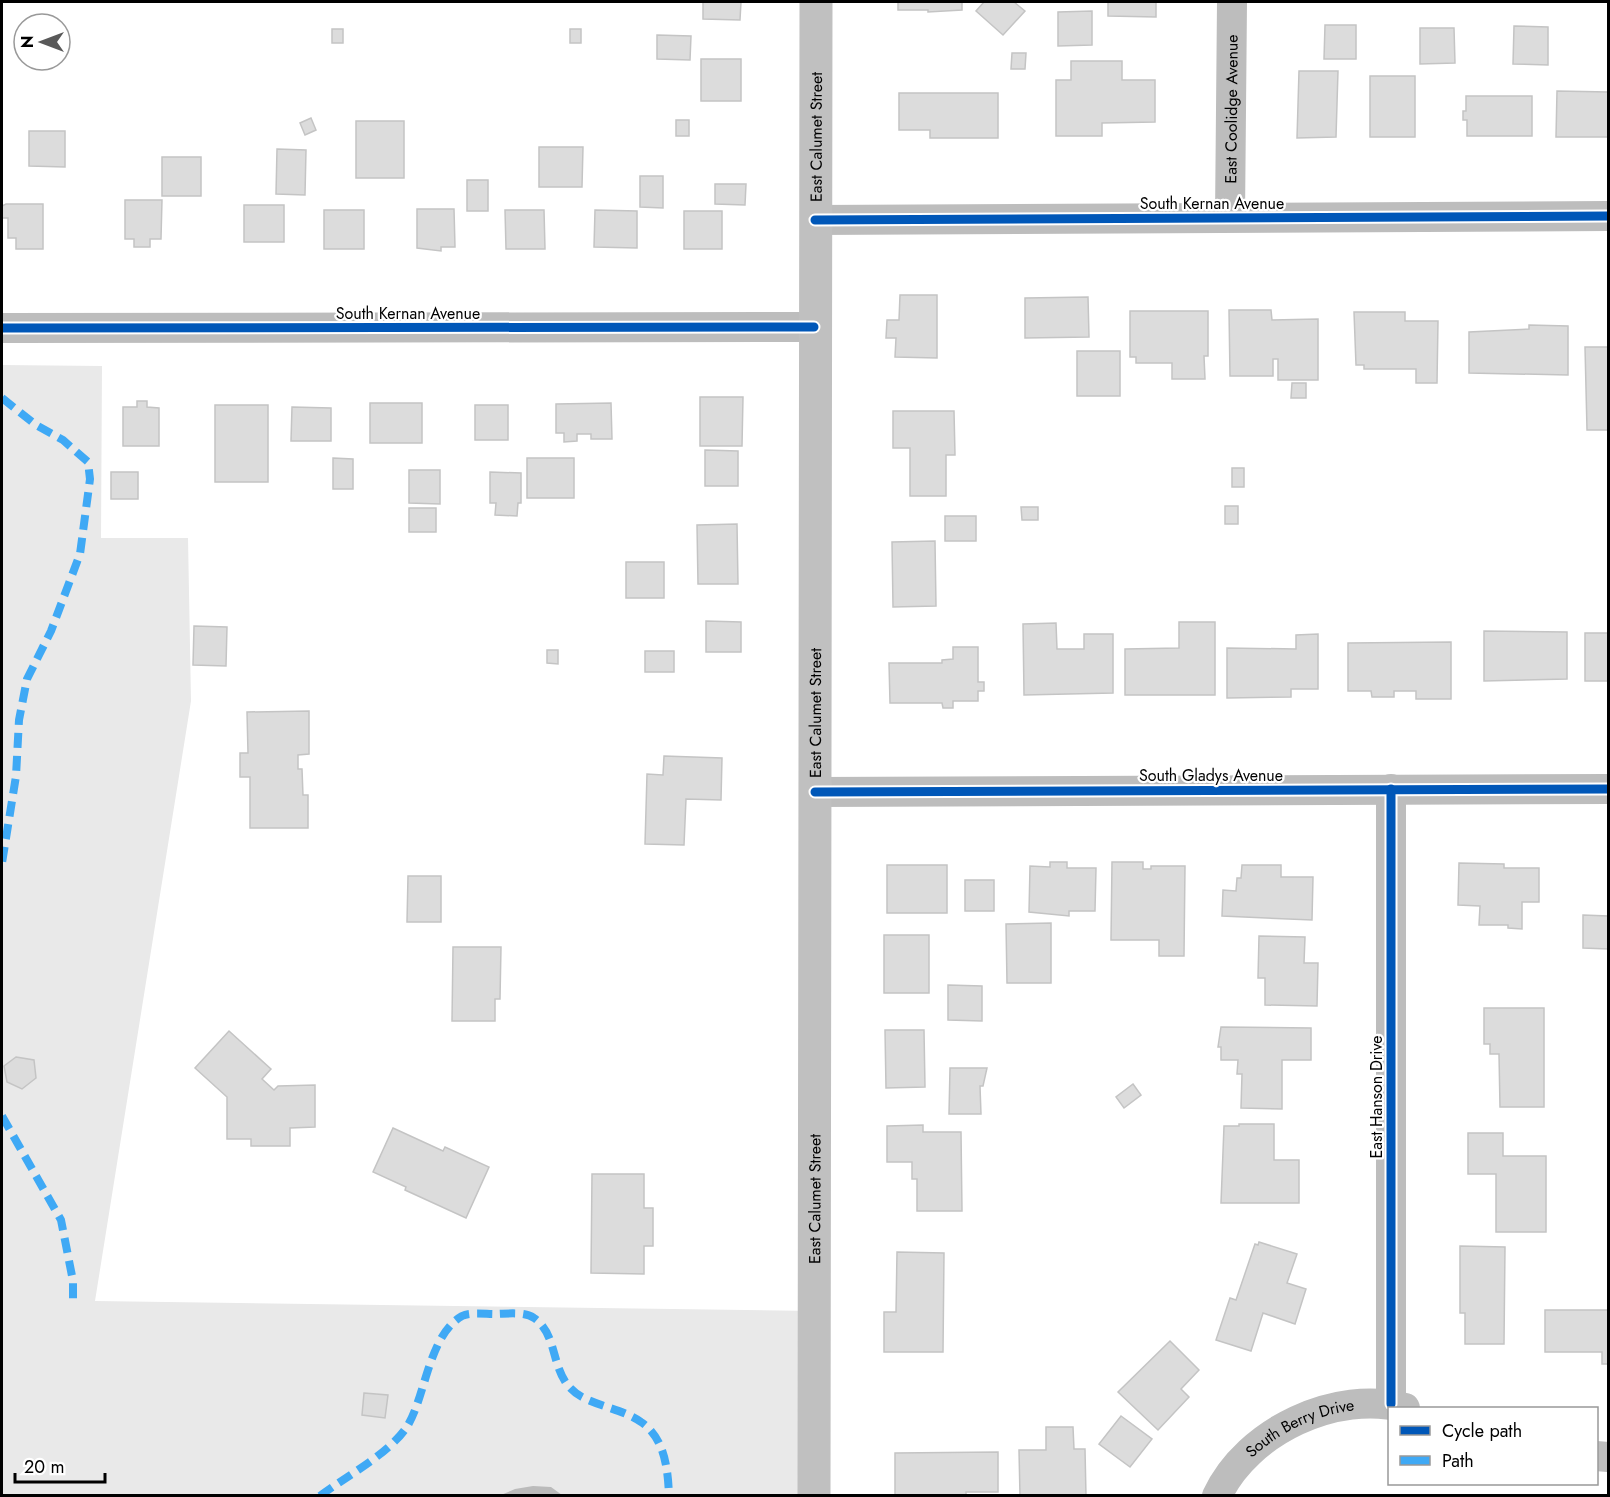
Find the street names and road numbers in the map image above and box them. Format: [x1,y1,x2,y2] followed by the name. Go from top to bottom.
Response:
[1219,34,1243,184] street label: East Coolidge Avenue
[804,72,827,202] street label: East Calumet Street
[1140,192,1284,215] street label: South Kernan Avenue
[336,302,480,325] street label: South Kernan Avenue
[803,648,827,778] street label: East Calumet Street
[1139,764,1283,787] street label: South Gladys Avenue
[1365,1035,1388,1159] street label: East Hanson Drive
[803,1134,826,1264] street label: East Calumet Street
[1240,1393,1355,1462] street label: South Berry Drive

